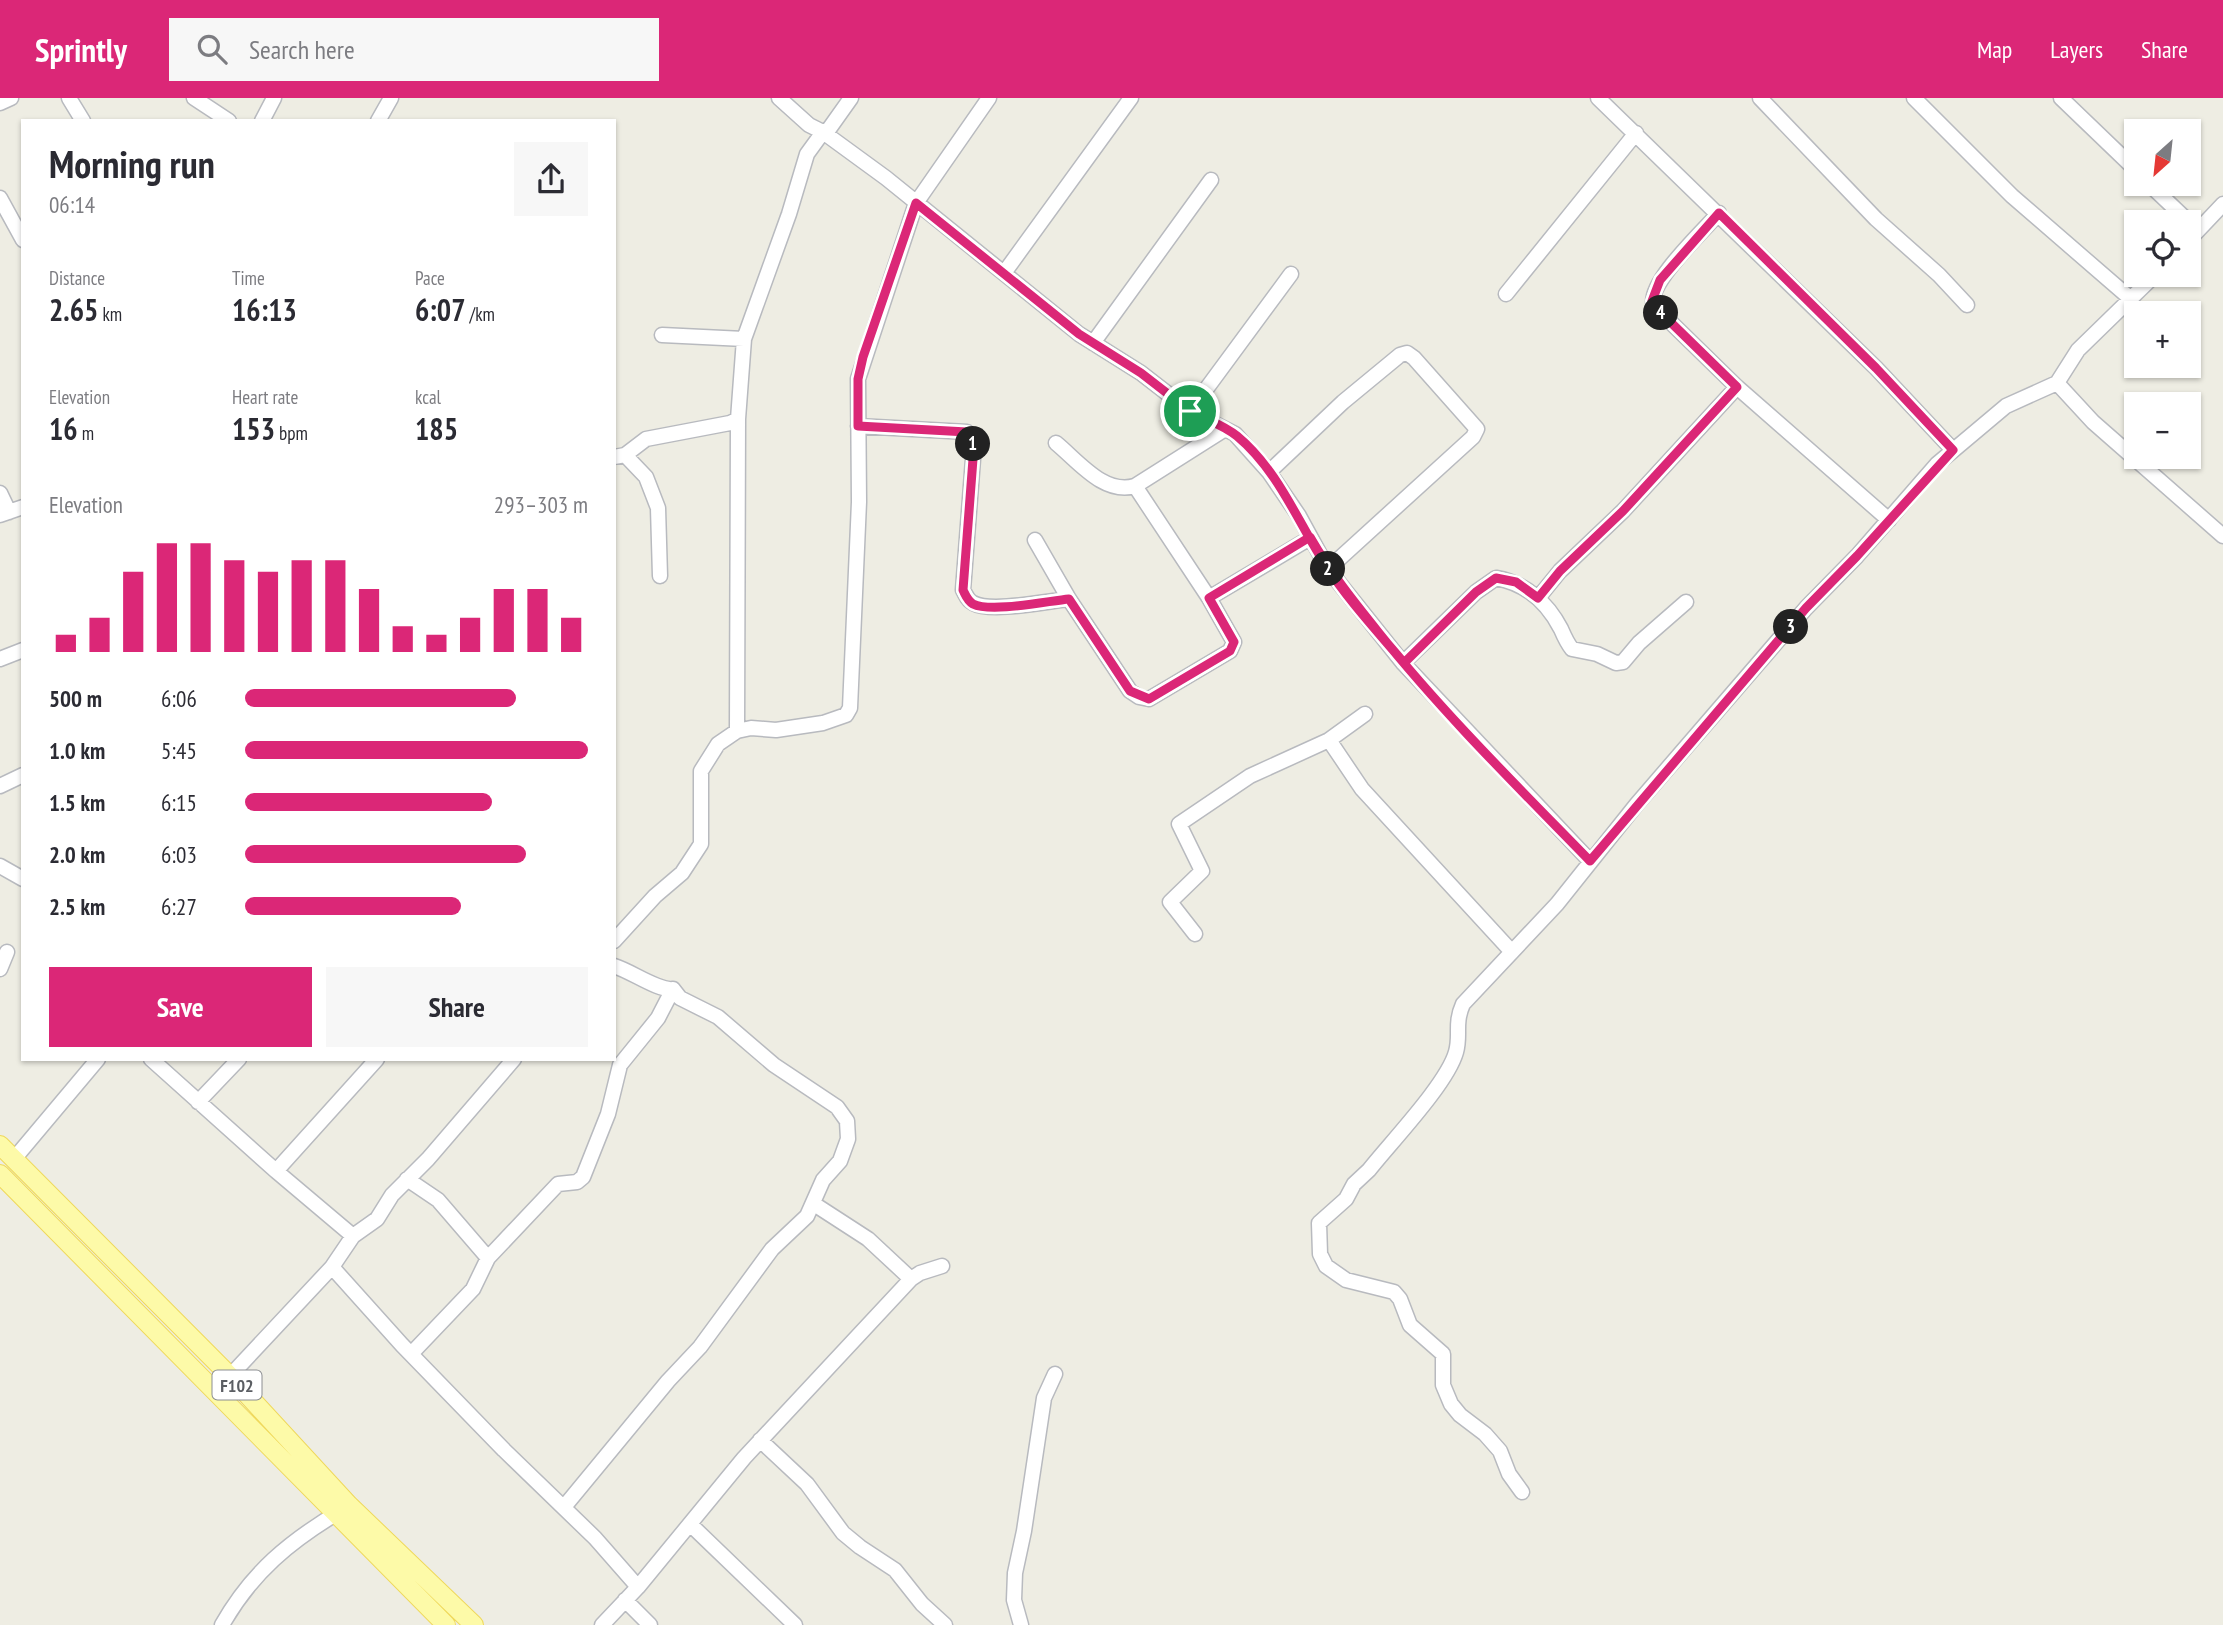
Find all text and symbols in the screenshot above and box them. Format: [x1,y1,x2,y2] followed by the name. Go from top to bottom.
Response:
[169,18,659,81] search box
[35,28,127,71] text: Sprintly
[193,30,231,68] icon: search
[249,33,355,66] text: Search here
[1977,34,2012,65] text: Map
[2050,34,2103,65] text: Layers
[2141,34,2188,65] text: Share
[2124,119,2202,196] north arrow
[2124,119,2201,469] map controls
[49,139,215,188] text: Morning run
[514,142,588,216] button: share
[49,190,95,219] text: 06:14
[2124,210,2201,287] button: locate
[49,266,105,290] text: Distance
[232,266,265,290] text: Time
[415,266,445,290] text: Pace
[49,290,98,329] text: 2.65
[232,290,297,329] text: 16:13
[415,290,466,329] text: 6:07
[1644,296,1678,330] pin: 4
[1656,300,1665,324] text: 4
[2124,301,2201,378] button: +
[98,302,122,326] text: km
[466,302,495,326] text: /km
[1160,381,1220,441] pin
[49,385,110,409] text: Elevation
[232,385,298,409] text: Heart rate
[415,385,441,409] text: kcal
[1171,392,1209,430] icon: arrive
[2124,392,2201,469] button: −
[49,409,78,448] text: 16
[232,409,275,448] text: 153
[415,409,458,448] text: 185
[78,421,94,445] text: m
[275,421,308,445] text: bpm
[956,426,990,462] pin: 1
[968,431,977,455] text: 1
[49,490,123,519] text: Elevation
[494,490,588,519] text: 293–303 m
[1310,552,1346,587] pin: 2
[1323,556,1332,580] text: 2
[1774,610,1809,644] pin: 3
[1786,614,1795,638] text: 3
[49,684,102,713] text: 500 m
[161,684,197,713] text: 6:06
[49,736,105,765] text: 1.0 km
[161,736,197,765] text: 5:45
[49,788,105,817] text: 1.5 km
[161,788,197,817] text: 6:15
[49,840,105,869] text: 2.0 km
[161,840,197,869] text: 6:03
[49,892,105,921] text: 2.5 km
[161,892,197,921] text: 6:27
[49,967,312,1047] button: Save
[326,967,588,1047] button: Share
[212,1370,262,1400] road number: F102

